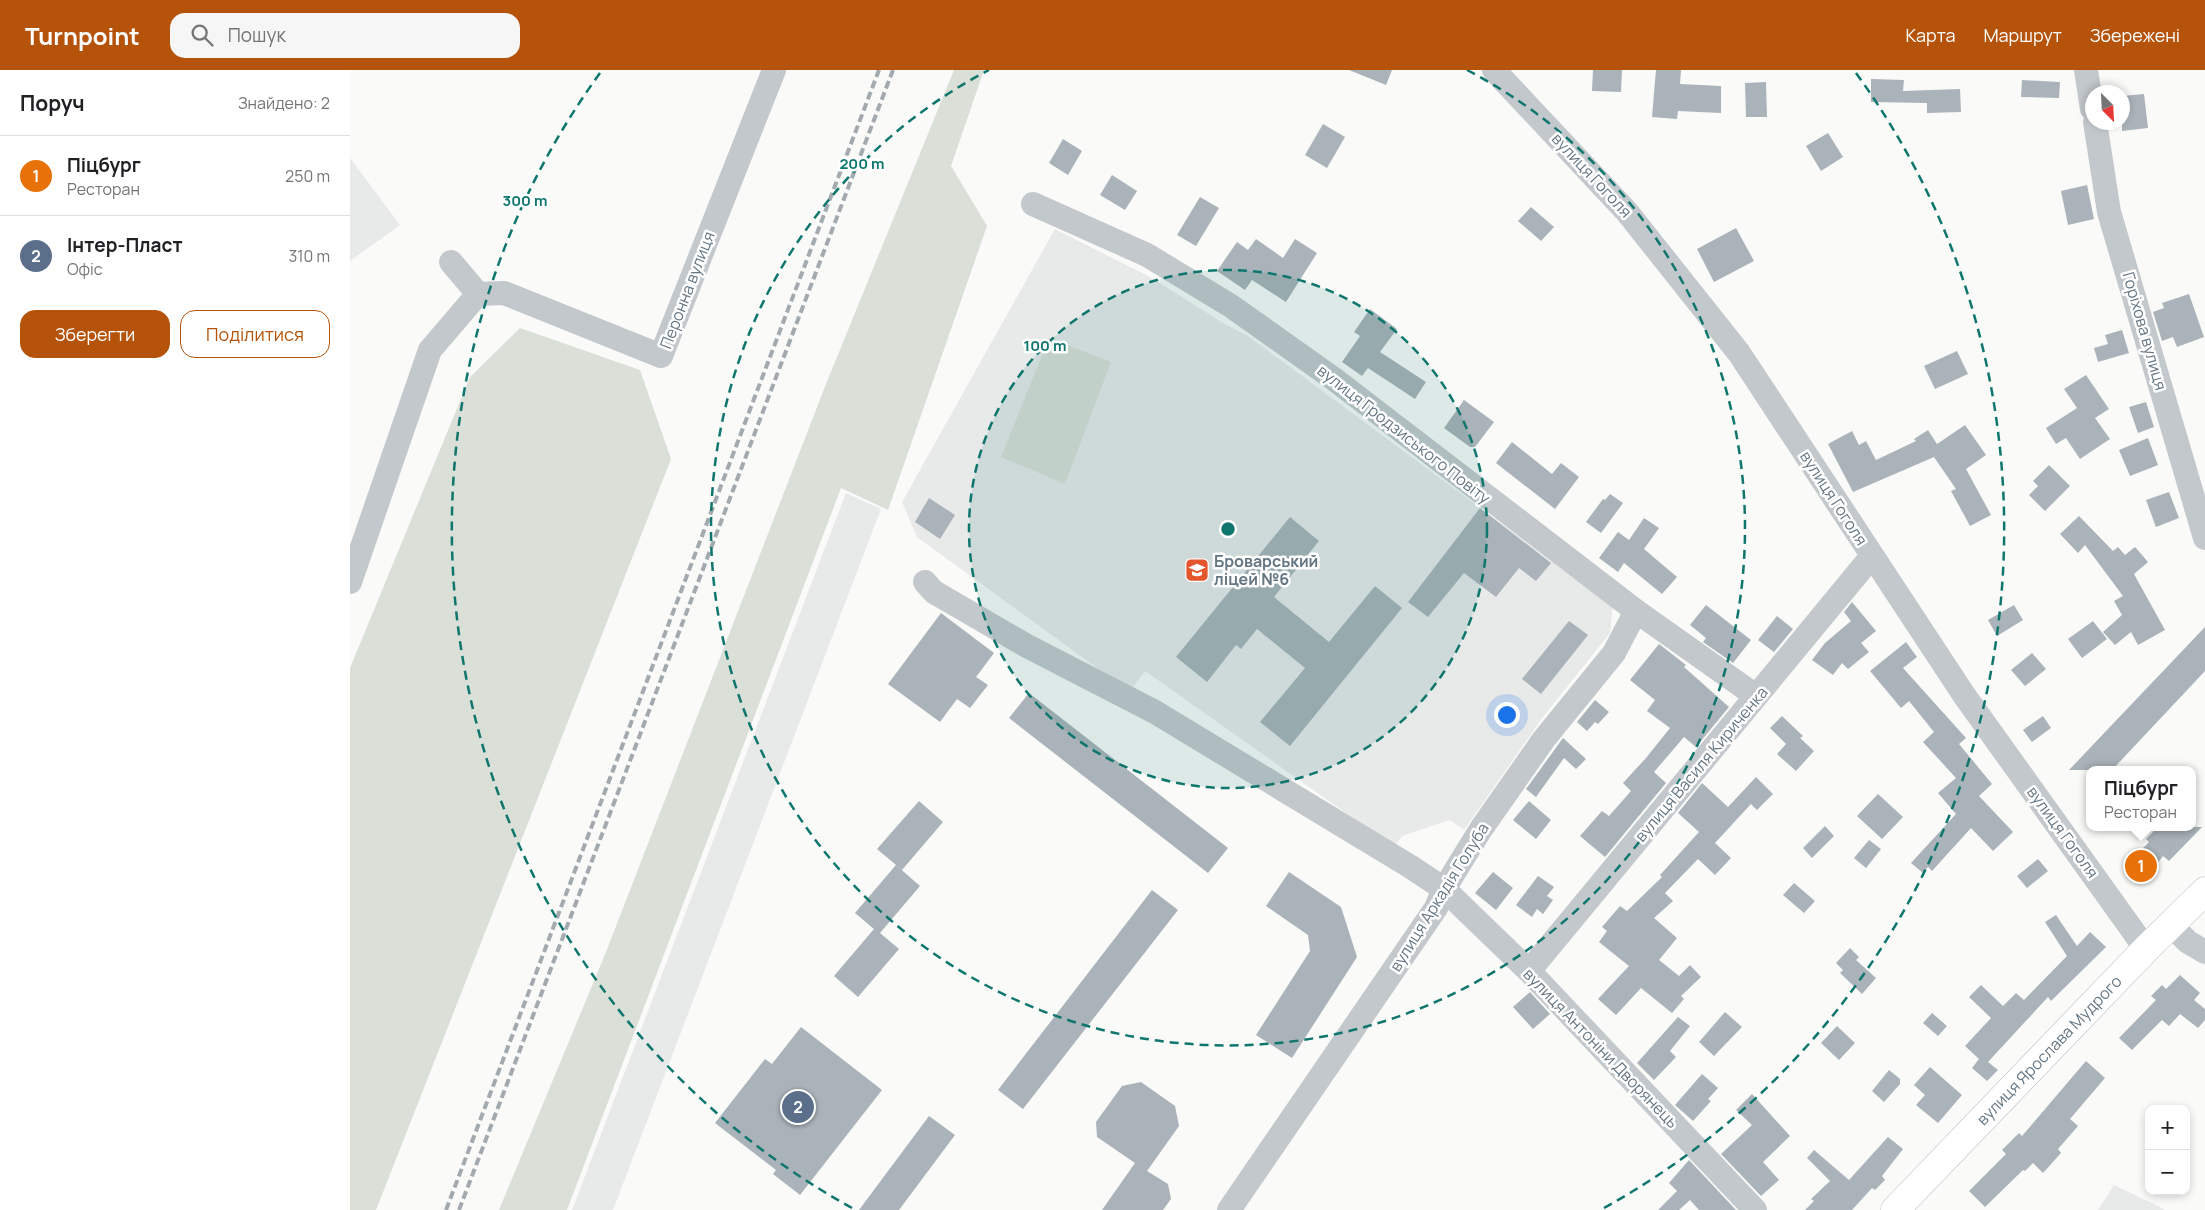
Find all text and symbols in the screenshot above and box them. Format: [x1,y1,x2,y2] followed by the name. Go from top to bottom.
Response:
[170,13,520,58] search box
[25,19,140,52] text: Turnpoint
[188,21,216,49] icon: search
[228,22,286,48] text: Пошук
[1905,23,1955,47] text: Карта
[1983,23,2062,47] text: Маршрут
[2090,23,2180,47] text: Збережені
[2085,85,2130,130] north arrow
[20,89,85,117] text: Поруч
[238,92,330,114] text: Знайдено: 2
[1547,128,1637,222] street label: вулиця Гоголя
[67,152,141,178] text: Піцбург
[839,153,885,174] text: 200 m
[32,165,40,187] text: 1
[285,165,330,187] text: 250 m
[67,178,140,200] text: Ресторан
[503,190,547,211] text: 300 m
[654,228,720,352] street label: Перонна вулиця
[67,232,183,258] text: Інтер-Пласт
[31,245,41,267] text: 2
[288,245,330,267] text: 310 m
[67,258,103,280] text: Офіс
[2118,269,2172,393] street label: Горіхова вулиця
[20,310,170,358] button: Зберегти
[180,310,330,358] button: Поділитися
[1024,335,1066,356] text: 100 m
[1313,359,1496,509] street label: вулиця Гродзиського Повіту
[1795,447,1873,549] street label: вулиця Гоголя
[1219,520,1237,538] centre of rings
[1214,550,1318,590] place label: Броварський ліцей №6
[1184,557,1210,583] school or university icon: Броварський ліцей №6
[1629,682,1773,846] street label: вулиця Василя Кириченка
[1494,702,1520,728] your location
[2086,766,2196,831] popup
[2104,775,2178,801] text: Піцбург
[2022,782,2104,882] street label: вулиця Гоголя
[2104,801,2177,823] text: Ресторан
[1384,819,1494,975] street label: вулиця Аркадія Голуба
[2125,847,2157,885] pin: 1
[1519,963,1683,1133] street label: вулиця Антоніни Дворянець
[1972,970,2126,1130] street label: вулиця Ярослава Мудрого
[782,1088,814,1126] pin: 2
[2145,1105,2190,1195] map controls
[2145,1105,2190,1150] button: +
[2145,1150,2190,1195] button: −

